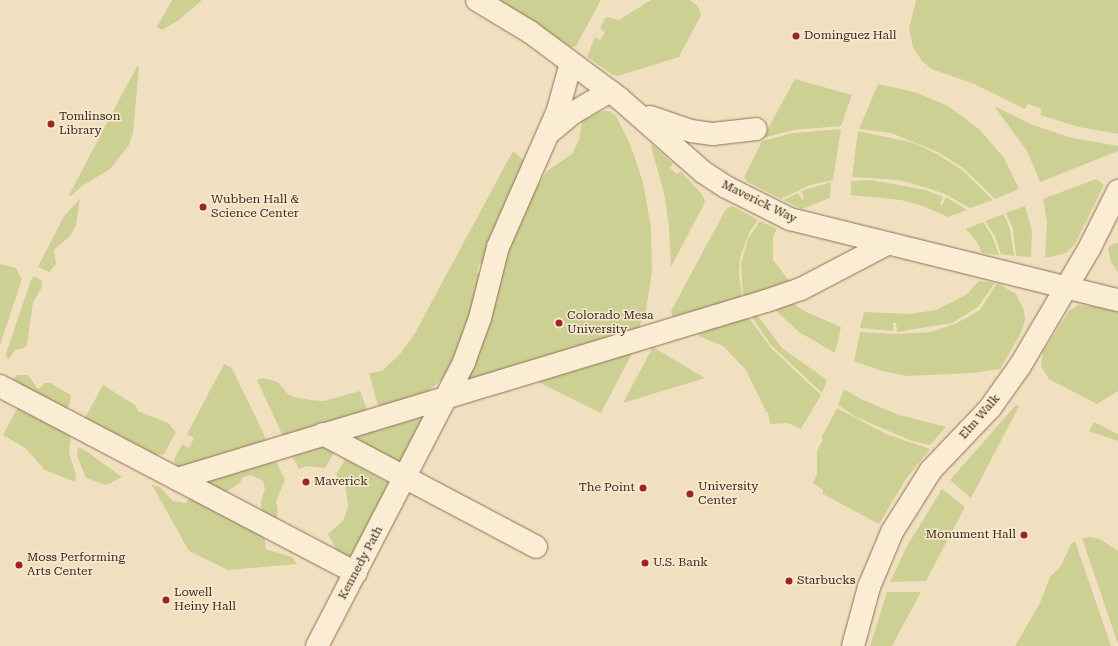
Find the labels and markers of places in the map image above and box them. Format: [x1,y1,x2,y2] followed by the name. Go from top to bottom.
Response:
[804,29,897,43] place label: Dominguez Hall
[791,31,801,41] marker: Dominguez Hall
[59,110,120,138] place label: Tomlinson Library
[46,119,56,129] marker: Tomlinson Library
[211,193,299,221] place label: Wubben Hall & Science Center
[198,202,208,212] marker: Wubben Hall & Science Center
[567,309,653,337] place label: Colorado Mesa University
[554,318,564,328] marker: Colorado Mesa University
[314,475,368,489] place label: Maverick
[301,477,311,487] marker: Maverick
[698,480,758,508] place label: University Center
[579,481,635,495] place label: The Point
[638,483,648,493] marker: The Point
[685,489,695,499] marker: University Center
[926,528,1016,542] place label: Monument Hall
[1019,530,1029,540] marker: Monument Hall
[27,551,125,579] place label: Moss Performing Arts Center
[653,556,708,570] place label: U.S. Bank
[640,558,650,568] marker: U.S. Bank
[14,560,24,570] marker: Moss Performing Arts Center
[797,574,855,588] place label: Starbucks
[784,576,794,586] marker: Starbucks
[174,586,236,614] place label: Lowell Heiny Hall
[161,595,171,605] marker: Lowell Heiny Hall

